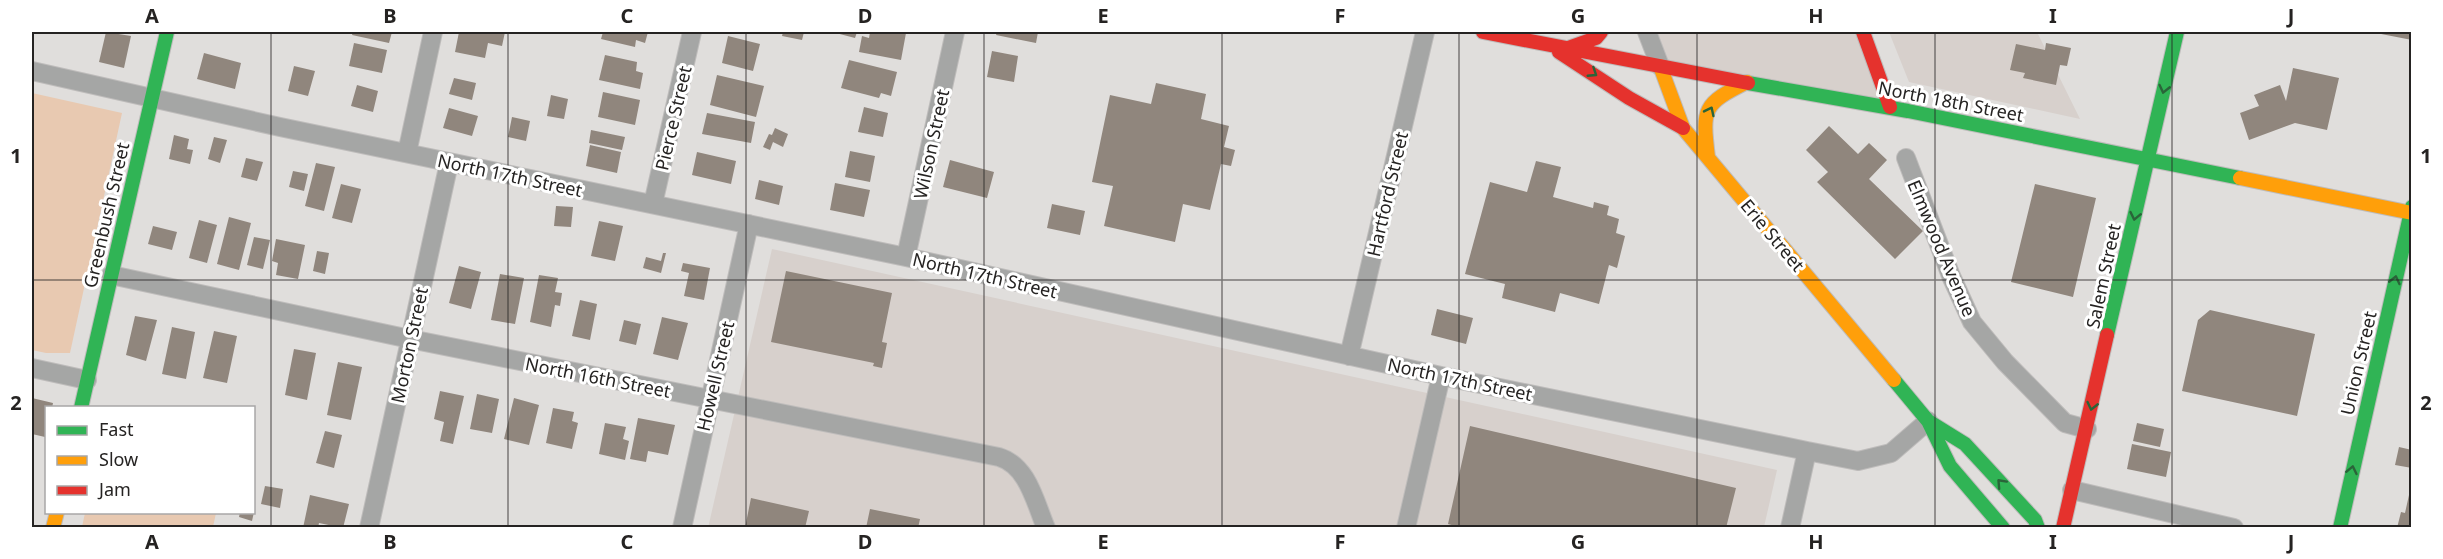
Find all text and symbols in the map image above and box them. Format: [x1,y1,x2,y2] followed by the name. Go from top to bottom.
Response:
[145,2,159,29] text: A
[383,2,397,29] text: B
[621,2,634,29] text: C
[858,2,872,29] text: D
[1097,2,1109,29] text: E
[1335,2,1345,29] text: F
[1571,2,1585,29] text: G
[1808,2,1824,29] text: H
[2049,2,2057,29] text: I
[2286,2,2294,29] text: J
[649,63,697,173] street label: Pierce Street
[1587,66,1598,77] one-way arrow
[1876,75,2026,127] street label: North 18th Street
[2158,83,2171,93] one-way arrow
[908,86,954,201] street label: Wilson Street
[1703,106,1714,117] one-way arrow
[1361,129,1413,259] street label: Hartford Street
[78,139,135,290] street label: Greenbush Street
[10,142,22,169] text: 1
[2420,142,2432,169] text: 1
[435,148,585,202] street label: North 17th Street
[1902,176,1982,320] street label: Elmwood Avenue
[1736,194,1811,276] street label: Erie Street
[2129,210,2142,220] one-way arrow
[2080,221,2126,331] street label: Salem Street
[910,247,1060,303] street label: North 17th Street
[2388,275,2401,285] one-way arrow
[385,284,433,405] street label: Morton Street
[2334,308,2382,417] street label: Union Street
[691,318,739,433] street label: Howell Street
[523,351,673,403] street label: North 16th Street
[1385,352,1535,406] street label: North 17th Street
[10,389,22,416] text: 2
[2420,389,2432,416] text: 2
[2087,401,2100,411] one-way arrow
[45,406,255,514] legend
[99,417,134,441] text: Fast
[99,447,138,471] text: Slow
[2345,466,2358,476] one-way arrow
[97,477,131,501] text: Jam
[1997,479,2008,490] one-way arrow
[145,528,159,555] text: A
[383,528,397,555] text: B
[621,528,634,555] text: C
[858,528,872,555] text: D
[1097,528,1109,555] text: E
[1335,528,1345,555] text: F
[1571,528,1585,555] text: G
[1808,528,1824,555] text: H
[2049,528,2057,555] text: I
[2286,528,2294,555] text: J

